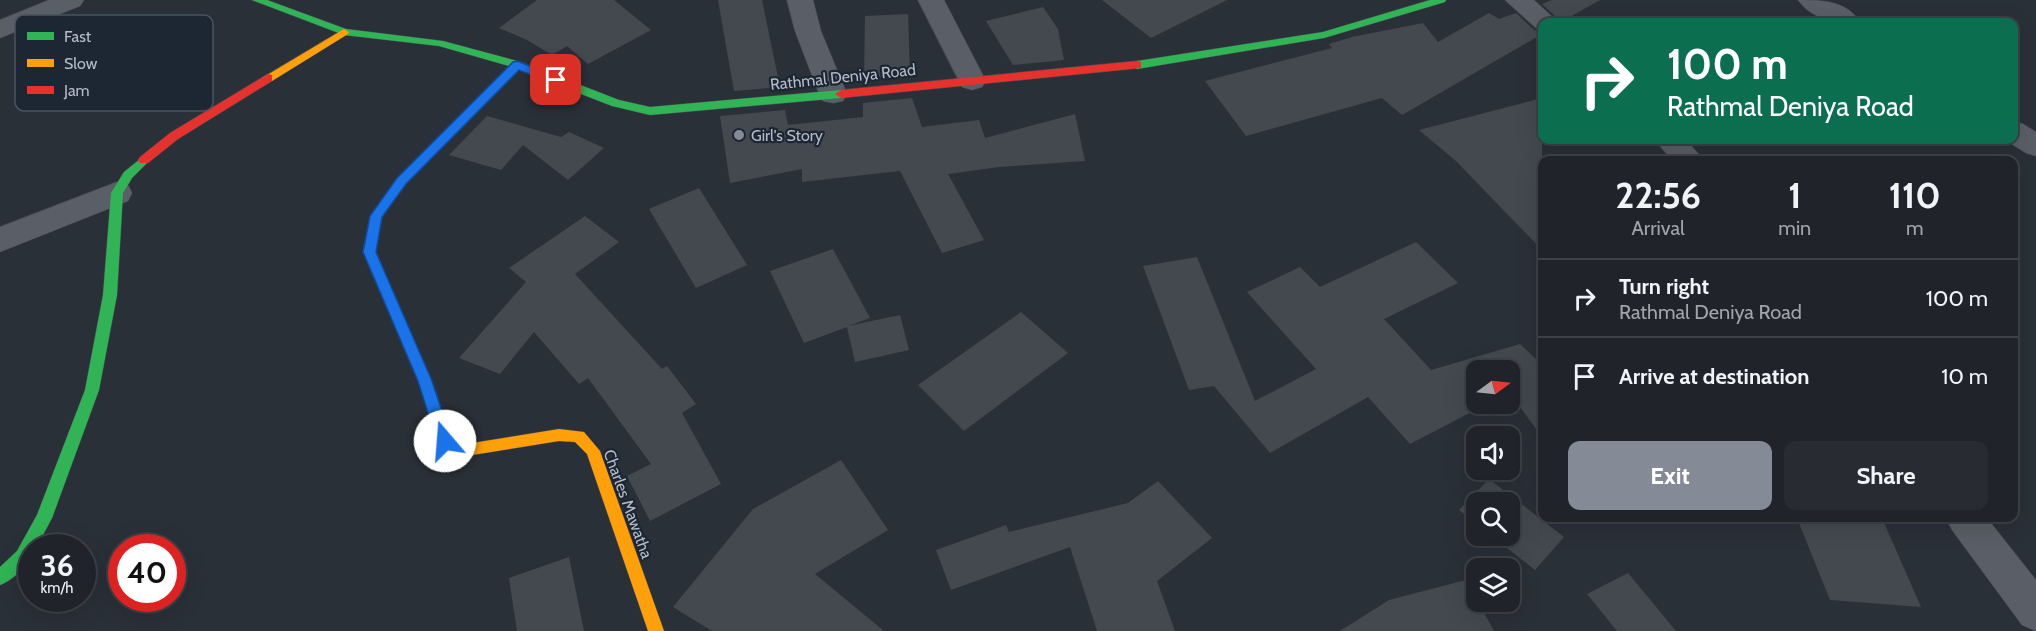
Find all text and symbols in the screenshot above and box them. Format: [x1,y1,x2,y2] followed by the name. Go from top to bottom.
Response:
[15,15,213,111] legend
[64,27,92,46] text: Fast
[1667,38,1788,90] text: 100 m
[1568,42,1646,120] icon: right
[64,54,98,73] text: Slow
[530,54,581,105] pin
[769,60,917,94] street label: Rathmal Deniya Road
[539,63,572,96] icon: arrive
[63,81,90,100] text: Jam
[1667,90,1914,123] text: Rathmal Deniya Road
[751,126,823,145] place label: Girl's Story
[732,128,746,142] marker: Girl's Story
[1615,173,1701,217] text: 22:56
[1788,173,1801,217] text: 1
[1889,173,1941,217] text: 110
[1632,216,1685,240] text: Arrival
[1778,216,1811,240] text: min
[1906,216,1923,240] text: m
[1619,273,1709,300] text: Turn right
[1568,282,1601,315] icon: right
[1926,285,1988,312] text: 100 m
[1619,300,1802,324] text: Rathmal Deniya Road
[1466,360,1520,414] north arrow
[1466,360,1520,612] map controls
[1568,360,1601,393] icon: arrive
[1619,363,1809,390] text: Arrive at destination
[1941,363,1988,390] text: 10 m
[413,409,477,473] position arrow
[1466,426,1520,480] button: sound
[1568,441,1772,510] button: Exit
[1784,441,1988,510] button: Share
[599,447,657,561] street label: Charles Mawatha
[1466,492,1520,546] button: search
[108,534,186,612] speed limit sign: 40
[40,547,74,584] text: 36
[1466,558,1520,612] button: layers
[41,579,73,597] text: km/h

